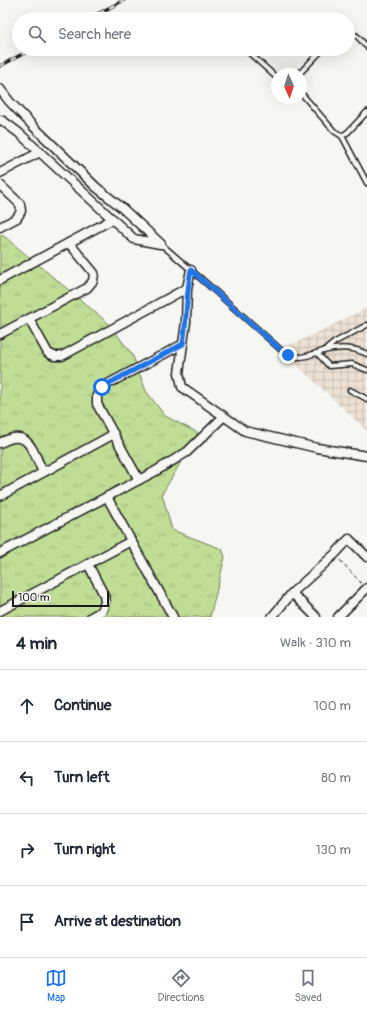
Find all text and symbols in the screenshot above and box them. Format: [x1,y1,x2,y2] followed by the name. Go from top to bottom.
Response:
[12,12,355,56] search box
[26,23,48,45] icon: search
[58,25,131,44] text: Search here
[271,68,307,104] north arrow
[279,346,297,364] route end
[93,378,111,396] route start
[12,589,109,608] scale bar
[18,591,49,604] text: 100 m
[16,633,57,654] text: 4 min
[280,635,351,651] text: Walk · 310 m
[16,695,38,717] icon: ahead
[54,696,112,715] text: Continue
[314,698,351,714] text: 100 m
[16,767,38,789] icon: left
[54,768,110,787] text: Turn left
[321,770,351,786] text: 80 m
[16,839,38,861] icon: right
[54,840,115,859] text: Turn right
[315,842,351,858] text: 130 m
[16,911,38,933] icon: arrive
[54,912,181,931] text: Arrive at destination
[45,967,67,1004] tab: Map
[157,967,204,1004] tab: Directions
[295,967,322,1004] tab: Saved

